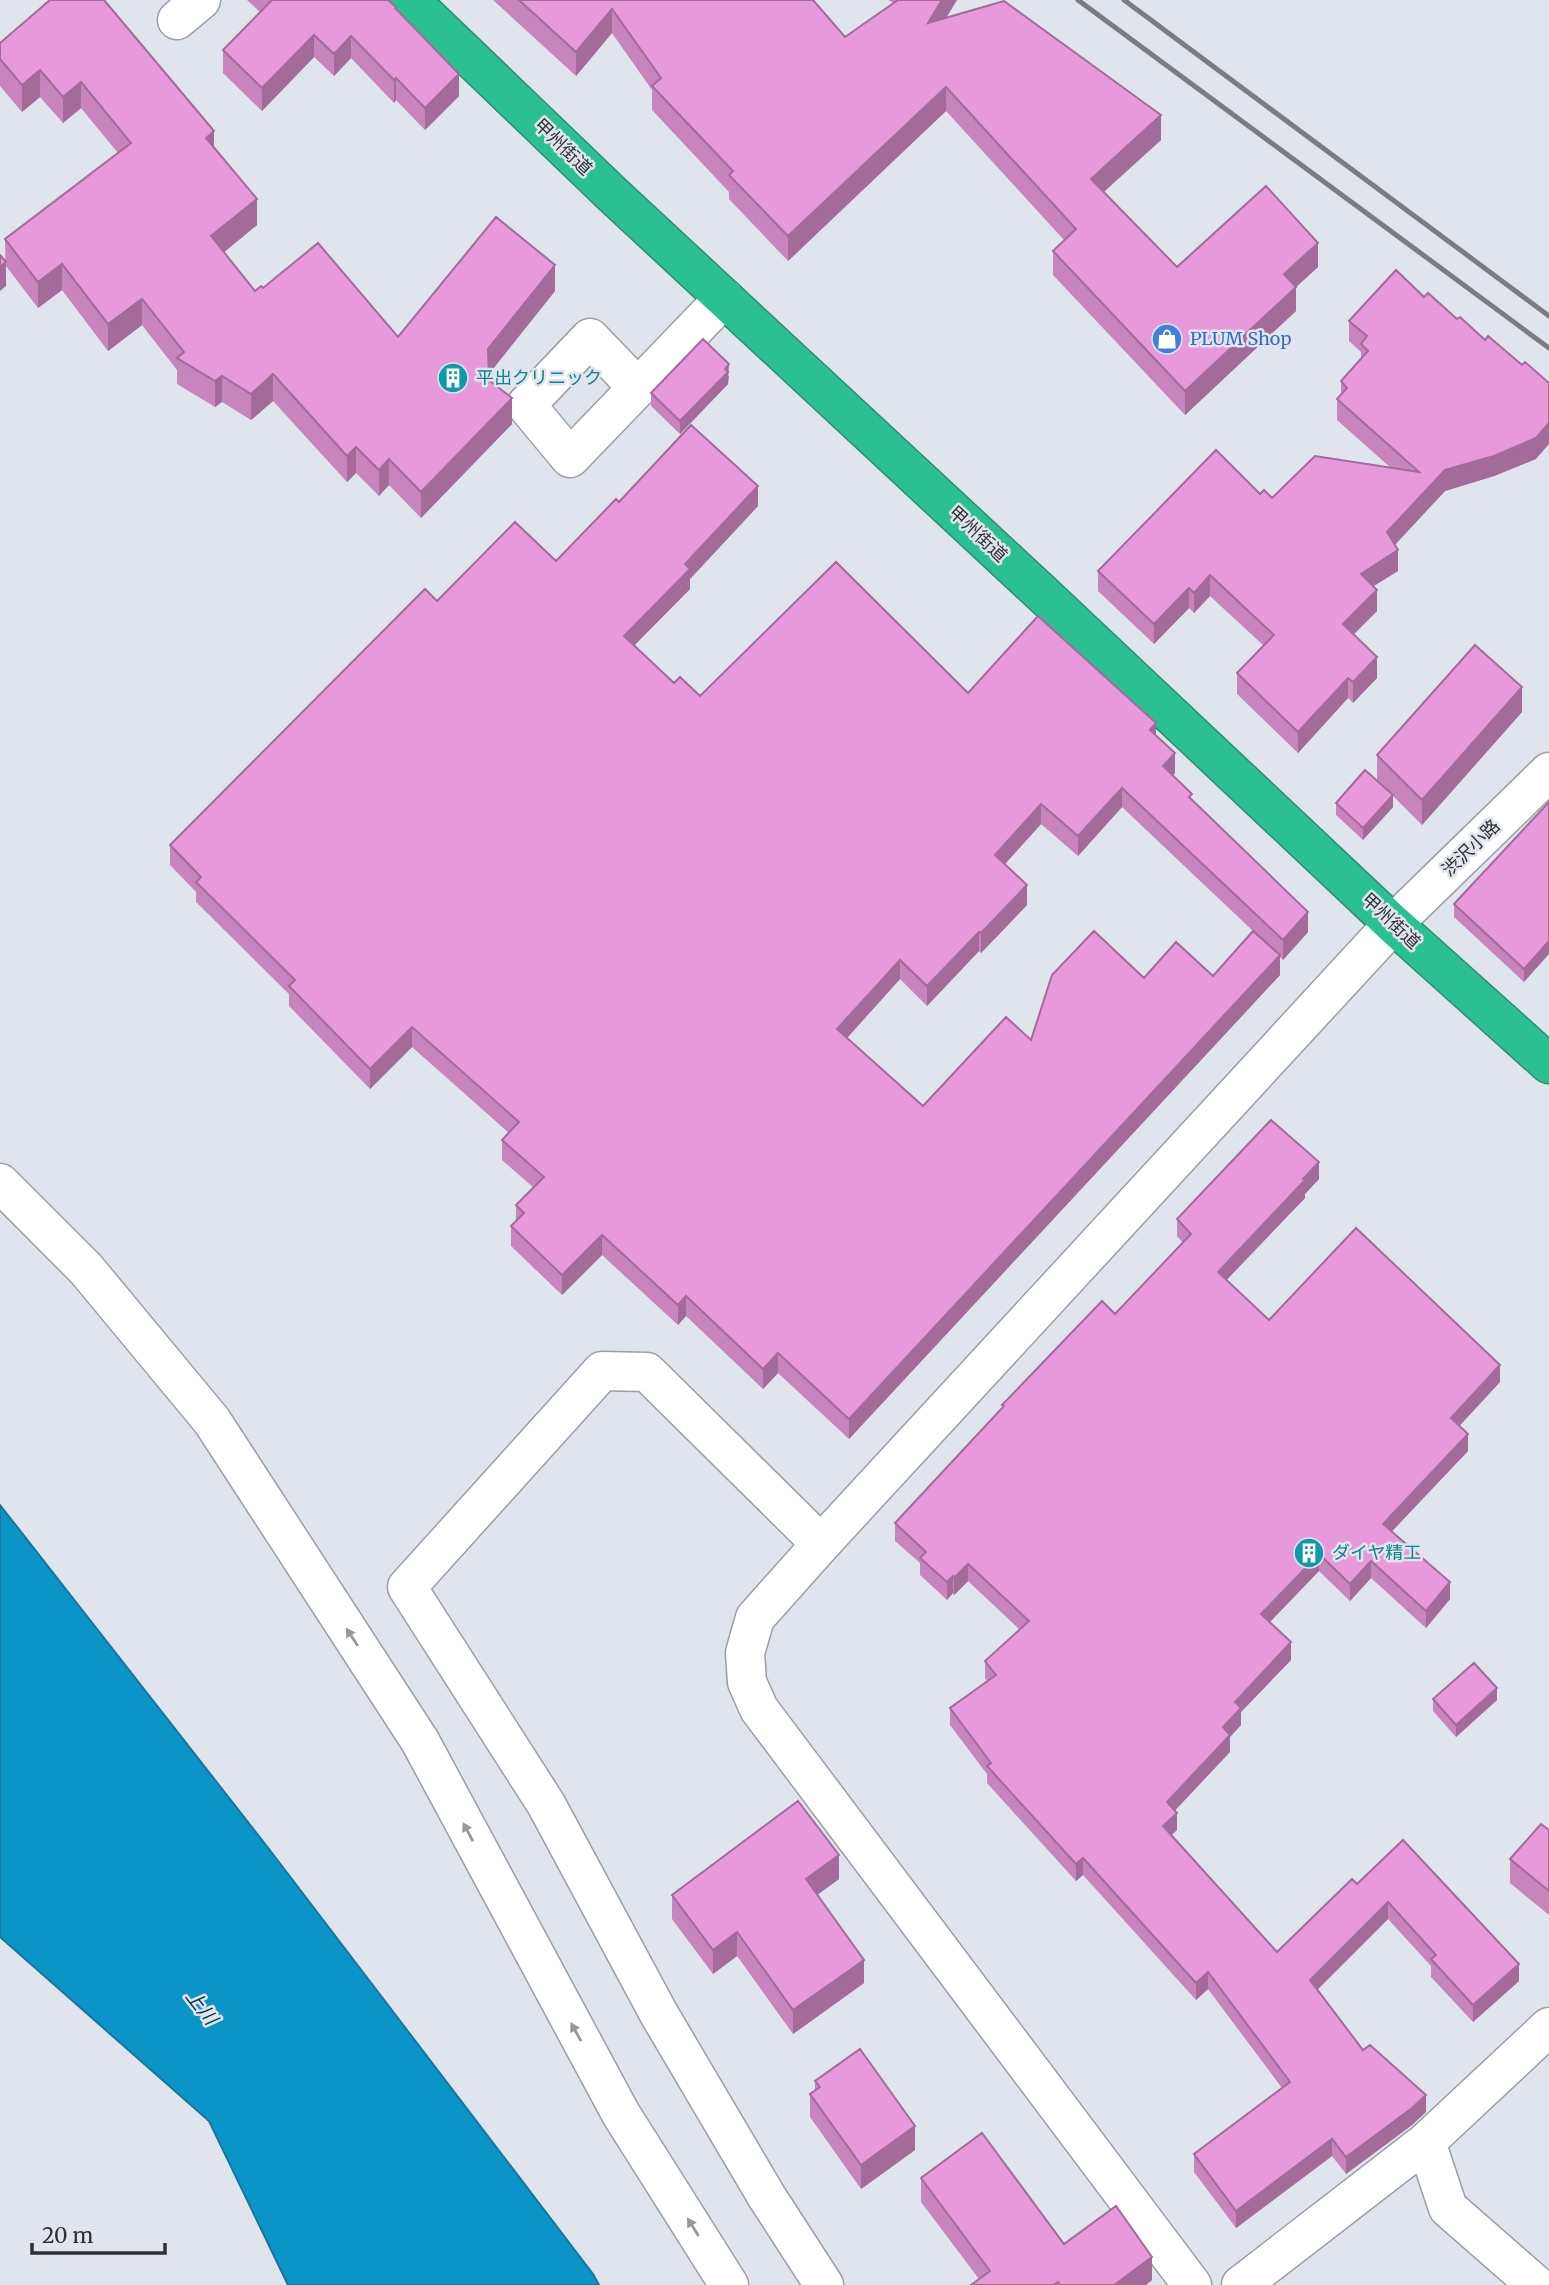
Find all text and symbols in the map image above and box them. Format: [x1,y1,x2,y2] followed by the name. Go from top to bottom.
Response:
[529,113,597,180] street label: 甲州街道
[1150,322,1184,356] shop icon: PLUM Shop
[1190,327,1291,350] place label: PLUM Shop
[436,361,470,395] building icon: 平出クリニック
[476,366,602,389] place label: 平出クリニック
[944,501,1013,567] street label: 甲州街道
[1437,814,1505,881] street label: 渋沢小路
[1357,888,1426,954] street label: 甲州街道
[1292,1536,1326,1570] building icon: ダイヤ精工
[1332,1541,1421,1564] place label: ダイヤ精工
[345,1627,358,1646] one-way arrow
[462,1822,474,1842] one-way arrow
[181,1985,224,2031] water label: 上川
[570,2022,582,2042] one-way arrow
[32,2212,164,2256] scale bar
[686,2218,699,2237] one-way arrow
[42,2222,94,2249] text: 20 m

